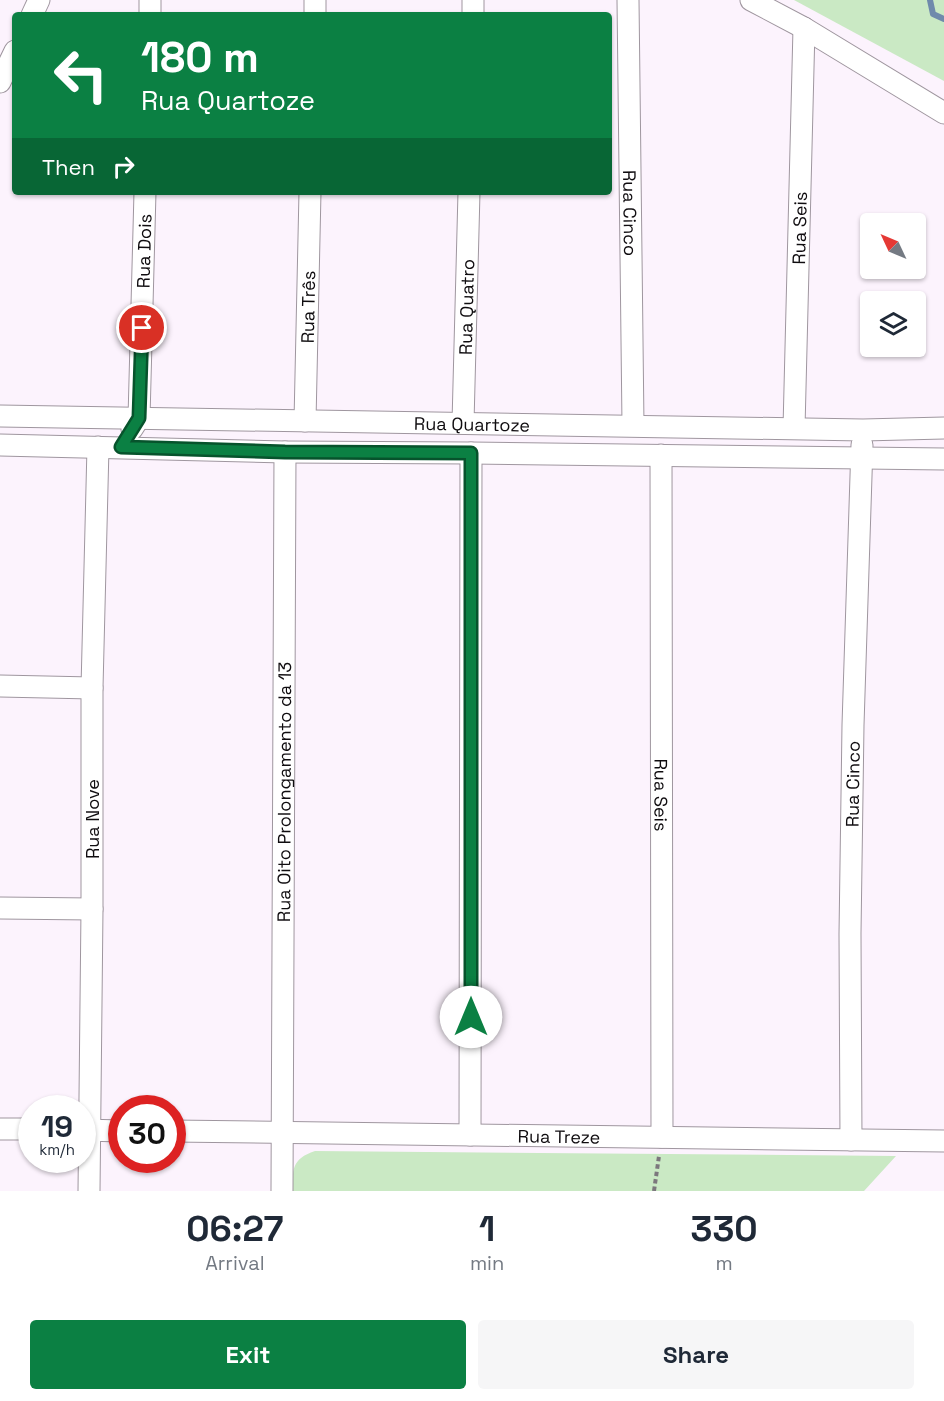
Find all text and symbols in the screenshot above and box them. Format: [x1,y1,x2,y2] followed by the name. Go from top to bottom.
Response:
[141,31,259,84] text: 180 m
[42,36,120,114] icon: left
[141,83,315,118] text: Rua Quartoze
[107,150,140,183] icon: right
[42,153,95,181] text: Then
[618,170,643,256] street label: Rua Cinco
[787,191,811,265] street label: Rua Seis
[860,213,926,279] north arrow
[860,213,926,357] map controls
[131,214,156,289] street label: Rua Dois
[453,259,479,355] street label: Rua Quatro
[295,270,320,344] street label: Rua Três
[860,291,926,357] button: layers
[116,302,167,353] pin
[125,311,158,344] icon: arrive
[414,411,530,436] street label: Rua Quartoze
[272,662,296,922] street label: Rua Oito Prolongamento da 13
[840,741,864,827] street label: Rua Cinco
[650,758,673,832] street label: Rua Seis
[81,779,104,859] street label: Rua Nove
[439,985,503,1049] position arrow
[108,1095,186,1173] speed limit sign: 30
[41,1107,73,1146] text: 19
[517,1124,600,1148] street label: Rua Treze
[39,1140,75,1159] text: km/h
[186,1206,284,1252] text: 06:27
[479,1206,495,1252] text: 1
[691,1206,758,1252] text: 330
[205,1250,265,1276] text: Arrival
[470,1250,504,1276] text: min
[716,1250,733,1276] text: m
[30,1320,466,1389] button: Exit
[478,1320,914,1389] button: Share

